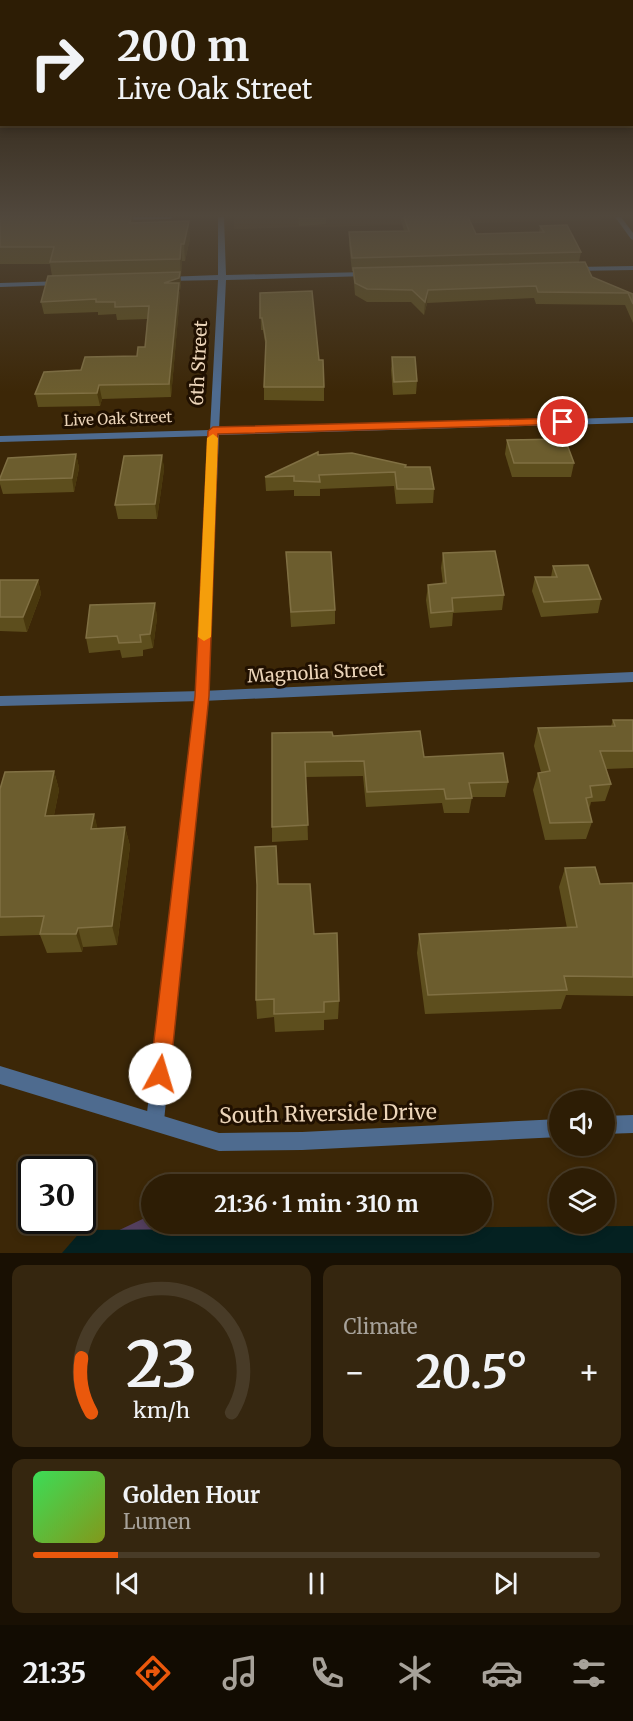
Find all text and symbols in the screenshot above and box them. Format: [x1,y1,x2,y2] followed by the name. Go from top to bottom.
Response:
[117,20,249,72] text: 200 m
[18,24,96,102] icon: right
[117,72,312,106] text: Live Oak Street
[185,320,212,406] street label: 6th Street
[537,396,588,447] pin
[546,405,579,438] icon: arrive
[63,407,173,430] street label: Live Oak Street
[247,657,385,688] street label: Magnolia Street
[128,1042,192,1106] position arrow
[549,1090,615,1234] map controls
[549,1090,615,1156] button: sound
[219,1098,437,1129] street label: South Riverside Drive
[18,1156,96,1234] speed limit sign: 30
[549,1168,615,1234] button: layers
[214,1190,419,1218] text: 21:36 · 1 min · 310 m
[344,1314,418,1339] text: Climate
[126,1326,197,1404] text: 23
[416,1344,528,1400] text: 20.5°
[344,1352,366,1393] text: −
[578,1352,600,1393] text: +
[133,1397,190,1424] text: km/h
[123,1481,260,1509] text: Golden Hour
[123,1509,191,1534] text: Lumen
[111,1567,144,1600] icon: previous
[300,1567,333,1600] icon: pause
[489,1567,522,1600] icon: next
[132,1652,174,1694] icon: directions
[219,1652,261,1694] icon: music
[306,1652,348,1694] icon: phone
[394,1652,436,1694] icon: climate
[481,1652,523,1694] icon: car
[568,1652,610,1694] icon: filters
[23,1656,86,1690] text: 21:35

